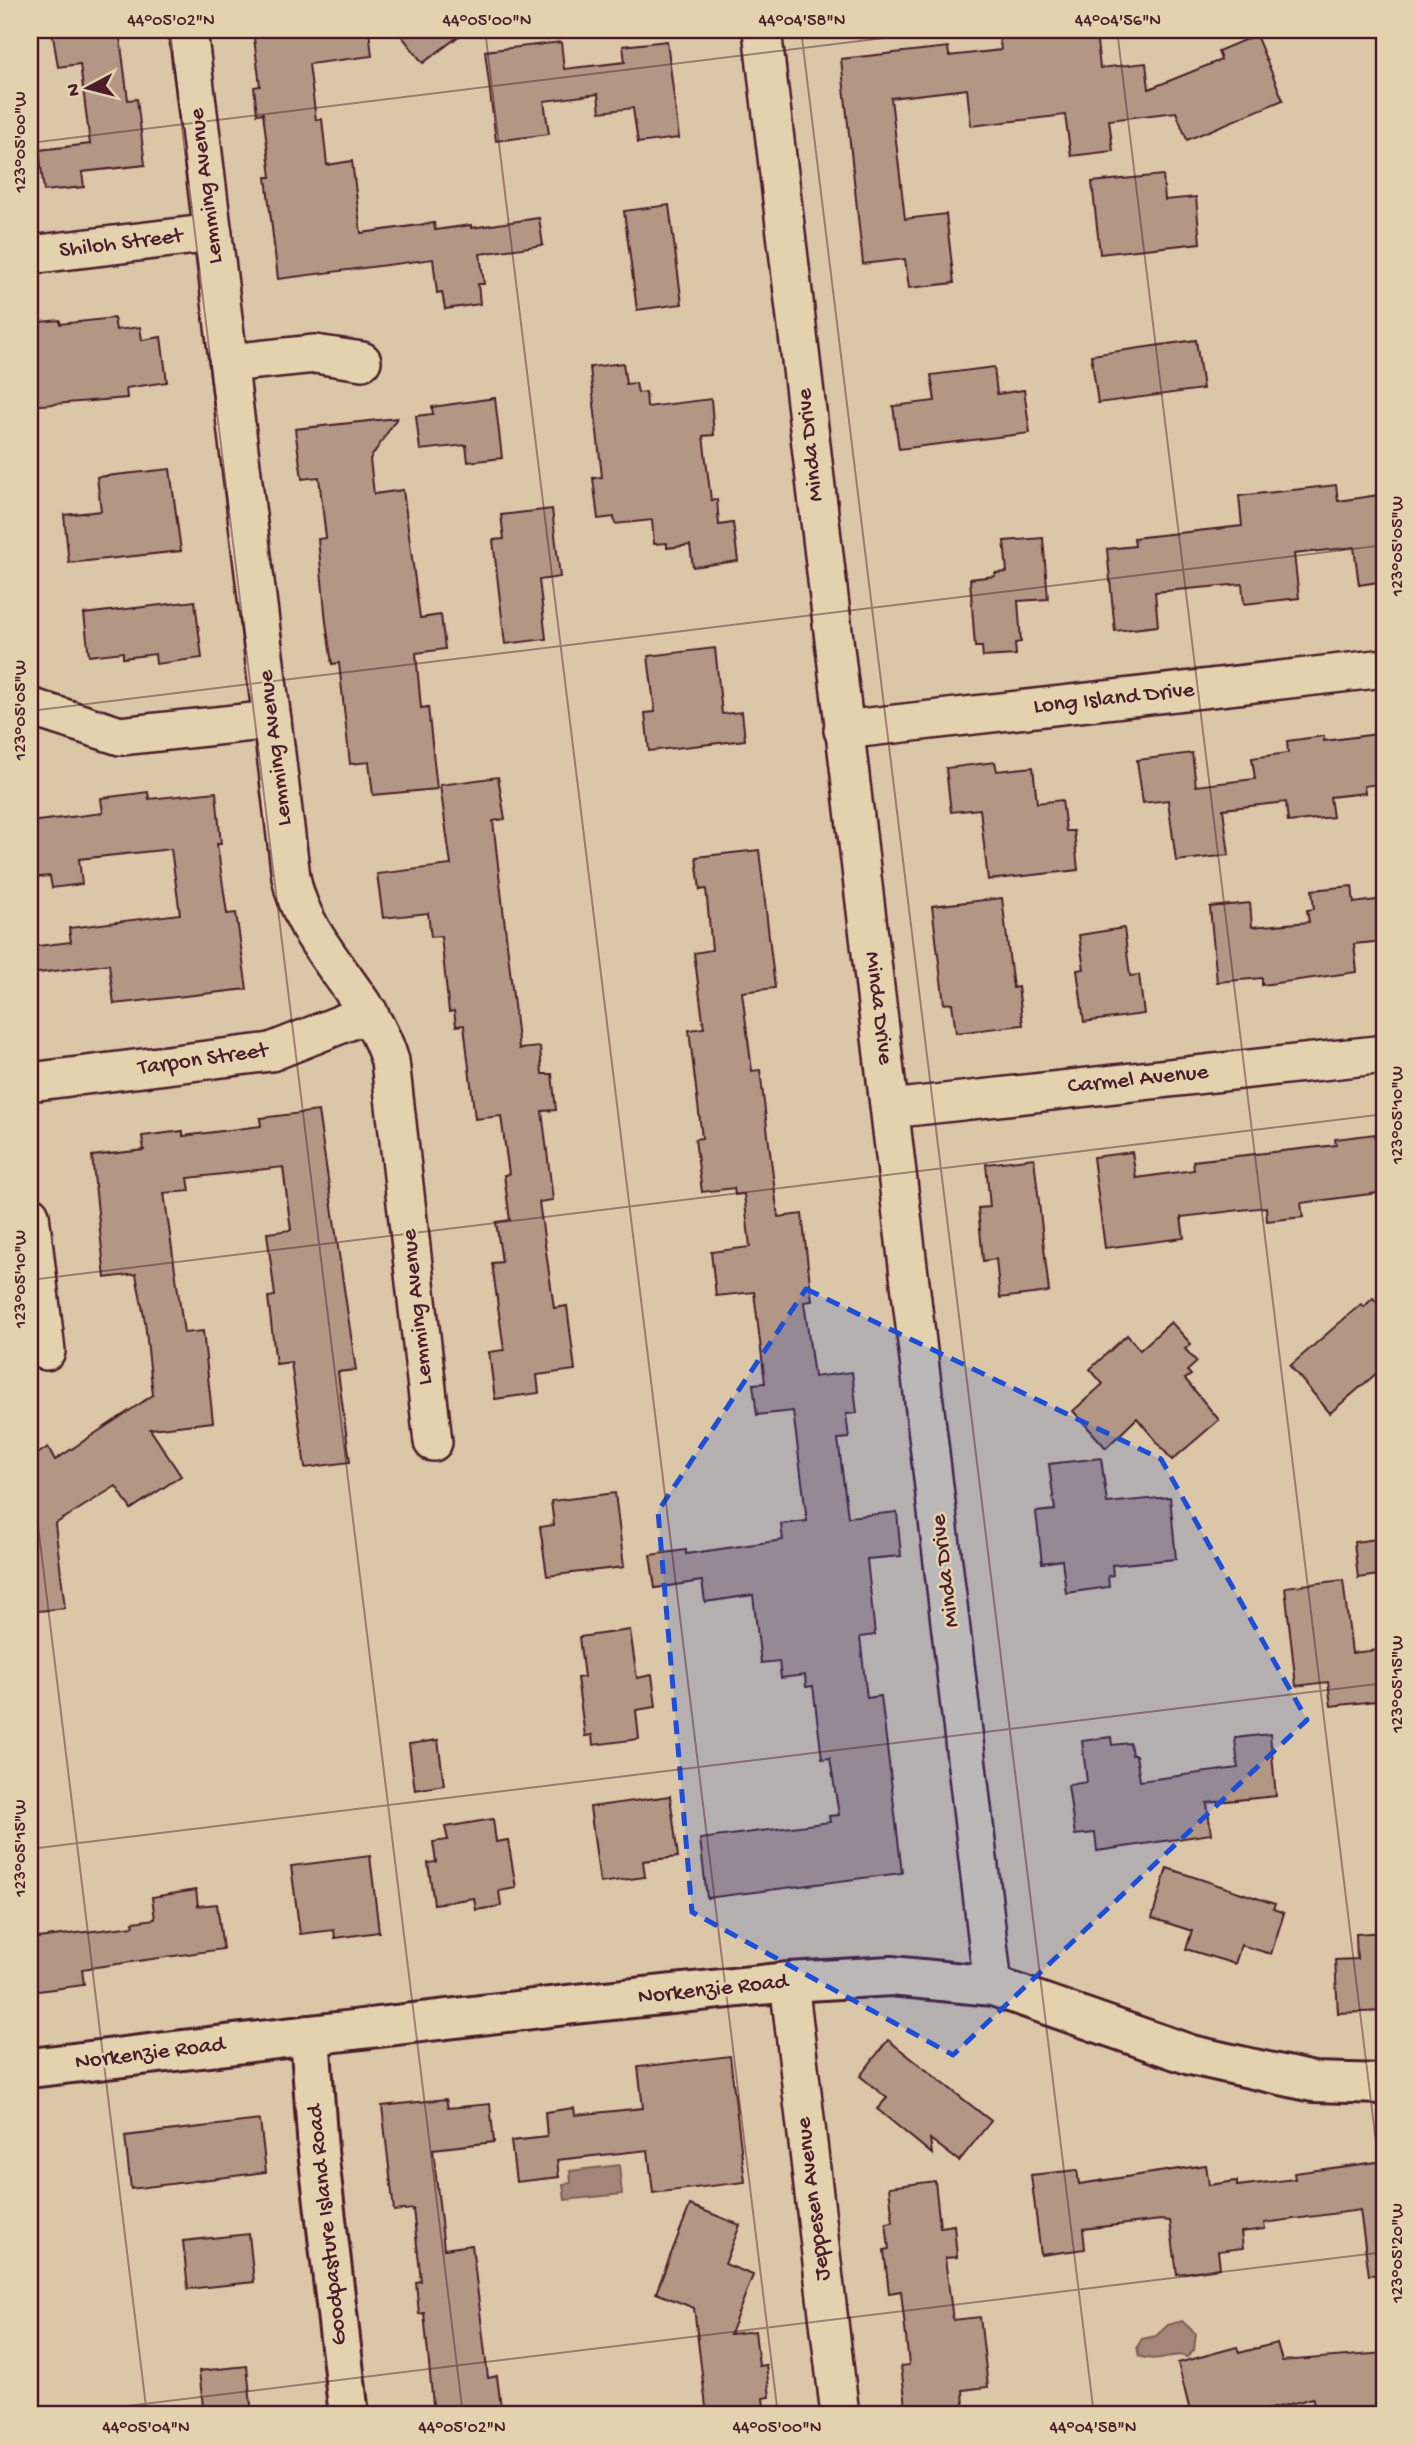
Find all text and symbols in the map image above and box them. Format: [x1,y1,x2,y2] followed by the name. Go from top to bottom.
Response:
[127,11,215,32] text: 44°05'02"N
[442,11,532,32] text: 44°05'00"N
[759,11,846,32] text: 44°04'58"N
[1075,11,1161,32] text: 44°04'56"N
[52,52,122,122] north arrow
[62,82,87,97] text: N
[11,91,32,194] text: 123°05'00"W
[184,106,230,265] street label: Lemming Avenue
[58,223,186,265] street label: Shiloh Street
[792,386,830,503] street label: Minda Drive
[1388,496,1409,597] text: 123°05'05"W
[11,660,32,761] text: 123°05'05"W
[253,668,299,827] street label: Lemming Avenue
[1032,677,1197,721] street label: Long Island Drive
[858,950,898,1067] street label: Minda Drive
[134,1037,271,1083] street label: Tarpon Street
[1066,1059,1211,1101] street label: Carmel Avenue
[1388,1066,1409,1165] text: 123°05'10"W
[396,1227,440,1386] street label: Lemming Avenue
[11,1230,32,1329] text: 123°05'10"W
[926,1512,966,1629] street label: Minda Drive
[1388,1635,1409,1734] text: 123°05'15"W
[11,1799,32,1898] text: 123°05'15"W
[637,1969,791,2011] street label: Norkenzie Road
[74,2031,228,2077] street label: Norkenzie Road
[302,2102,354,2347] street label: Goodpasture Island Road
[790,2115,837,2282] street label: Jeppesen Avenue
[1388,2203,1409,2304] text: 123°05'20"W
[102,2418,190,2439] text: 44°05'04"N
[418,2418,506,2439] text: 44°05'02"N
[732,2418,822,2439] text: 44°05'00"N
[1050,2418,1137,2439] text: 44°04'58"N

